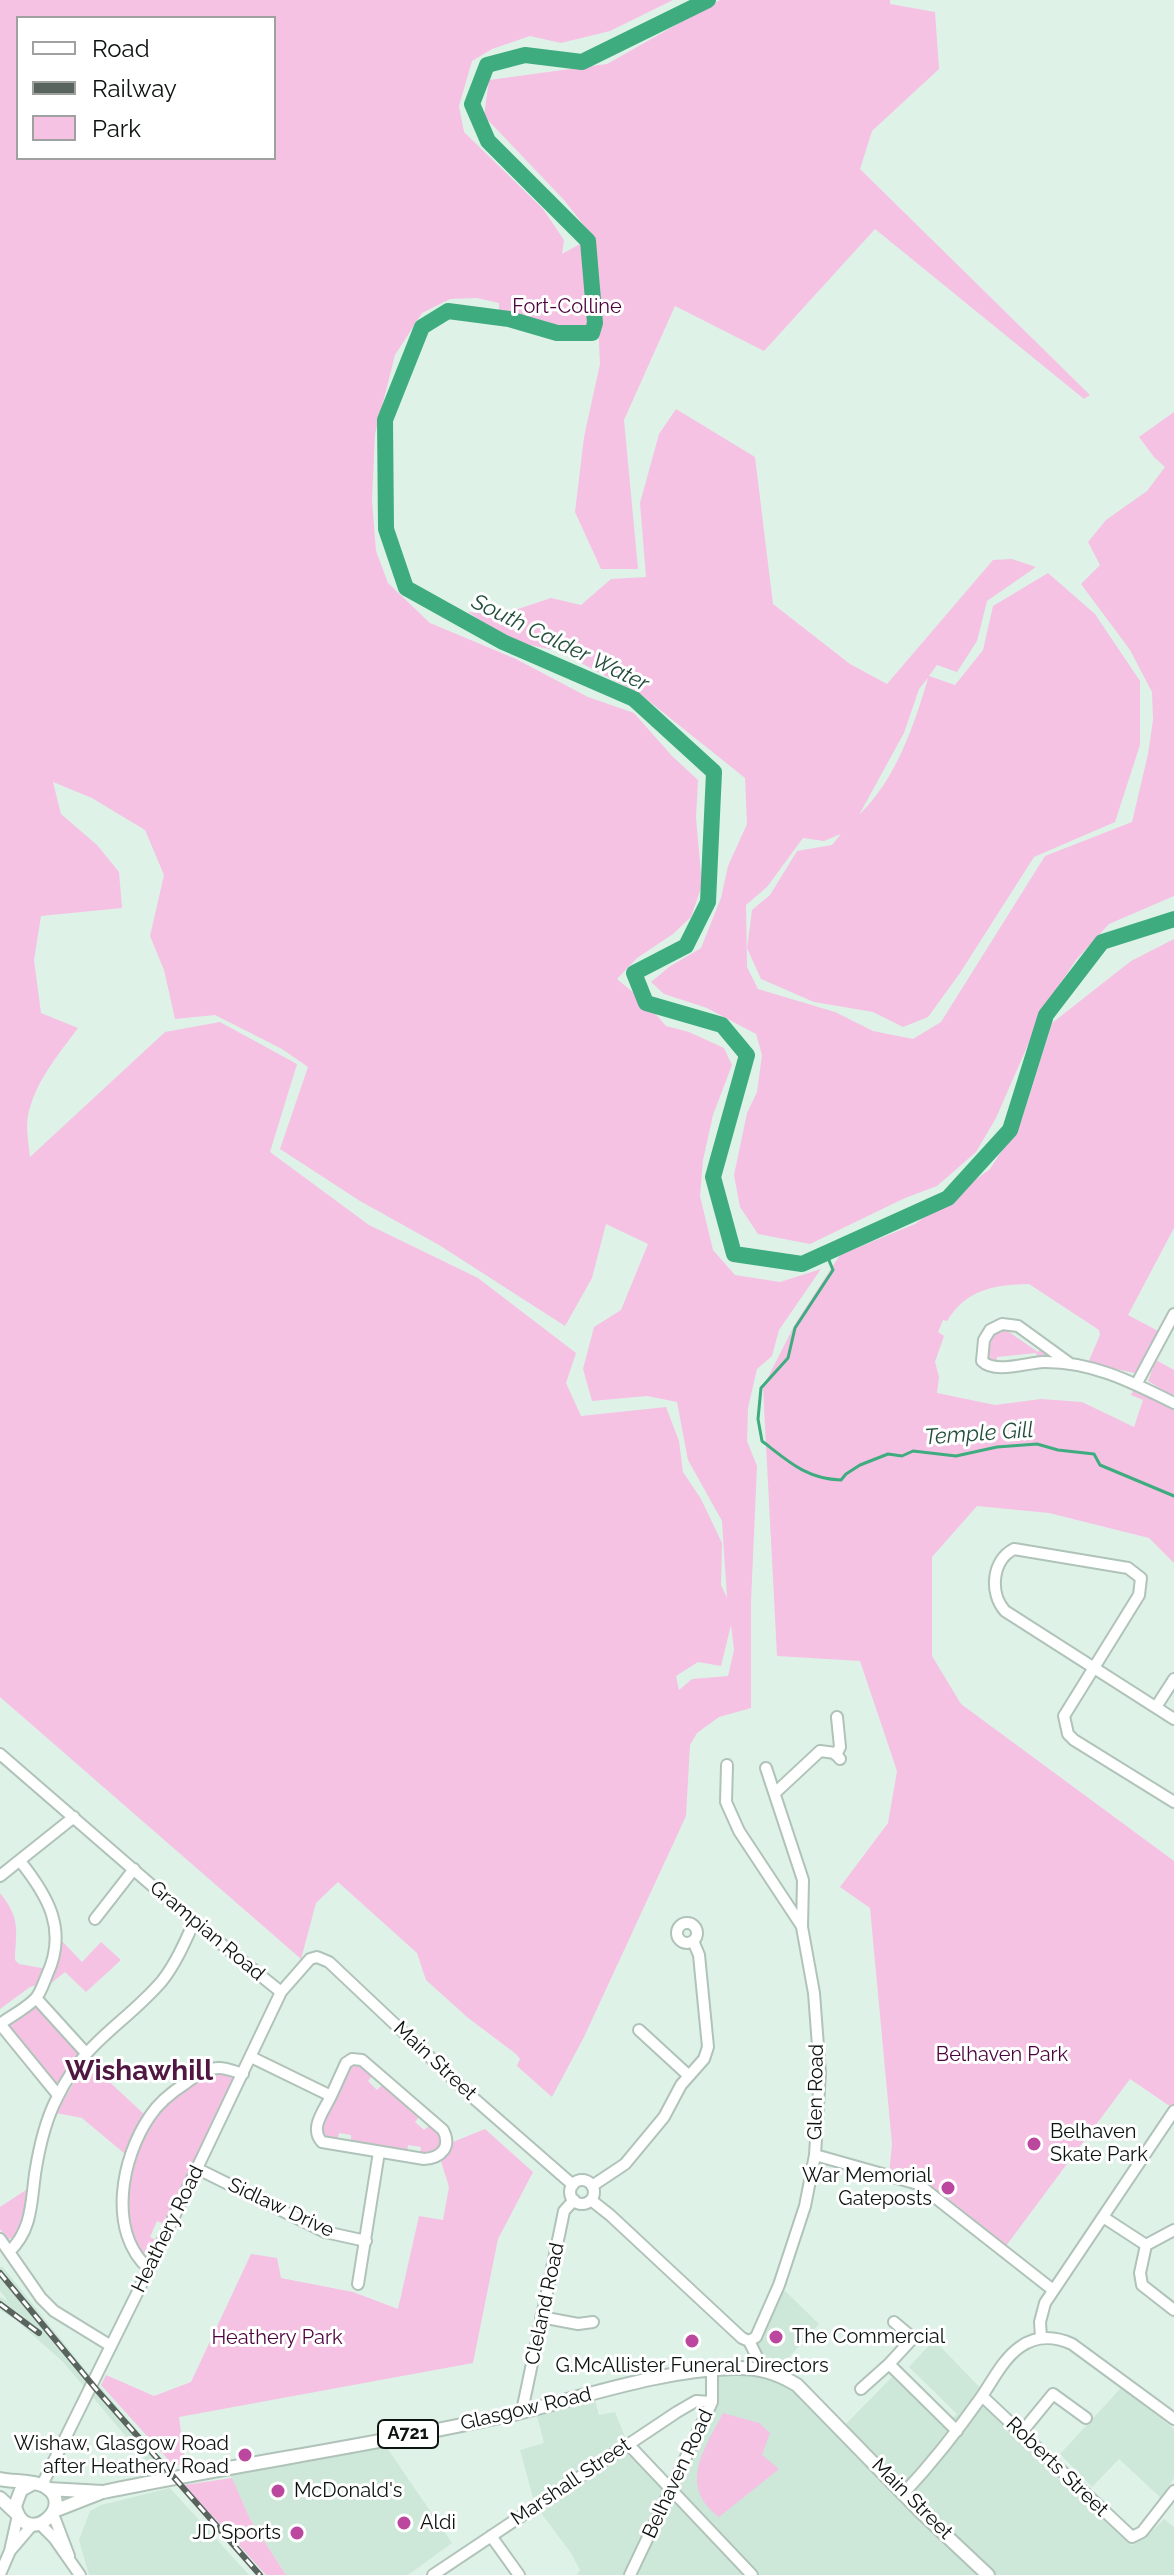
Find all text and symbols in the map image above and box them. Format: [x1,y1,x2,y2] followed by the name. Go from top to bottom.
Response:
[16,16,276,160] legend
[92,34,150,63] text: Road
[92,74,177,103] text: Railway
[92,114,141,143] text: Park
[512,295,622,319] park label: Fort-Colline
[467,589,653,697] water label: South Calder Water
[924,1417,1034,1451] water label: Temple Gill
[145,1876,269,1986] street label: Grampian Road
[388,2016,482,2106] street label: Main Street
[936,2043,1068,2067] park label: Belhaven Park
[803,2044,829,2140] street label: Glen Road
[65,2055,213,2089] district label: Wishawhill
[1050,2120,1148,2167] place label: Belhaven Skate Park
[1025,2135,1043,2153] marker: Belhaven Skate Park
[127,2162,209,2296] street label: Heathery Road
[802,2164,932,2211] place label: War Memorial Gateposts
[224,2173,338,2243] street label: Sidlaw Drive
[939,2179,957,2197] marker: War Memorial Gateposts
[520,2241,570,2367] street label: Cleland Road
[792,2325,945,2349] place label: The Commercial
[211,2326,343,2350] park label: Heathery Park
[767,2328,785,2346] marker: The Commercial
[683,2332,701,2350] marker: G.McAllister Funeral Directors
[555,2354,829,2378] place label: G.McAllister Funeral Directors
[458,2382,594,2436] street label: Glasgow Road
[638,2406,718,2542] street label: Belhaven Road
[1001,2412,1113,2522] street label: Roberts Street
[378,2420,438,2448] road number: A721
[14,2432,229,2479] place label: Wishaw, Glasgow Road after Heathery Road
[507,2433,635,2531] street label: Marshall Street
[236,2446,254,2464] marker: Wishaw, Glasgow Road after Heathery Road
[866,2453,958,2545] street label: Main Street
[294,2479,402,2503] place label: McDonald's
[269,2482,287,2500] marker: McDonald's
[420,2511,456,2535] place label: Aldi
[395,2514,413,2532] marker: Aldi
[192,2521,281,2545] place label: JD Sports
[288,2524,306,2542] marker: JD Sports

